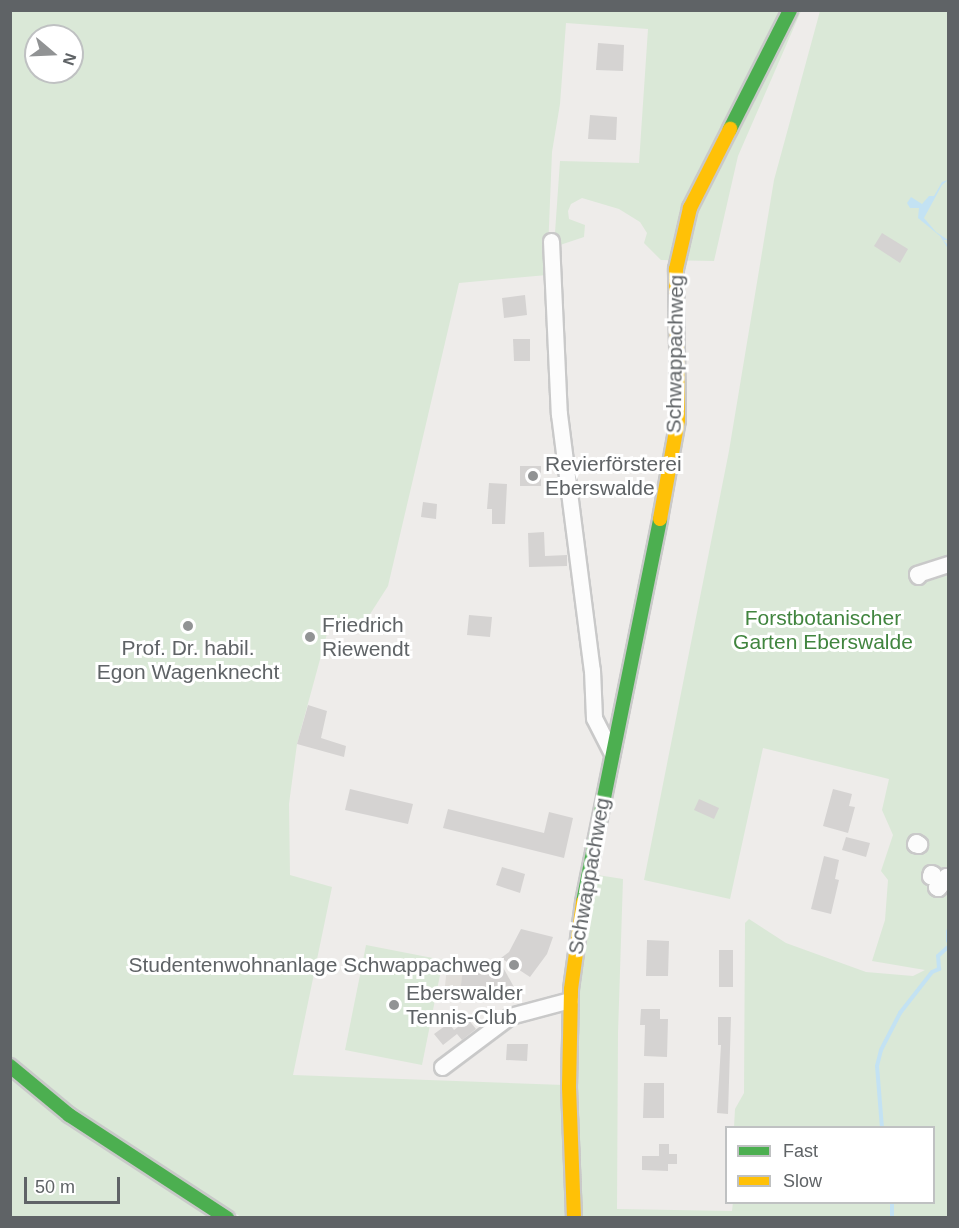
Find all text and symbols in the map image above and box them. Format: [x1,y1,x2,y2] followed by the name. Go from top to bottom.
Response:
[24,24,84,84] north arrow
[60,51,80,68] text: N
[661,274,689,434] street label: Schwappachweg
[545,451,682,501] place label: Revierförsterei Eberswalde
[526,469,540,483] marker: Revierförsterei Eberswalde
[733,605,913,655] park label: Forstbotanischer Garten Eberswalde
[322,612,410,662] place label: Friedrich Riewendt
[181,619,195,633] marker: Prof. Dr. habil. Egon Wagenknecht
[303,630,317,644] marker: Friedrich Riewendt
[97,635,279,685] place label: Prof. Dr. habil. Egon Wagenknecht
[563,796,615,956] street label: Schwappachweg
[128,952,502,978] place label: Studentenwohnanlage Schwappachweg
[507,958,521,972] marker: Studentenwohnanlage Schwappachweg
[406,980,523,1030] place label: Eberswalder Tennis-Club
[387,998,401,1012] marker: Eberswalder Tennis-Club
[725,1126,935,1204] legend
[783,1141,818,1161] text: Fast
[27,1165,123,1203] scale bar
[783,1171,822,1191] text: Slow
[35,1177,75,1197] text: 50 m

